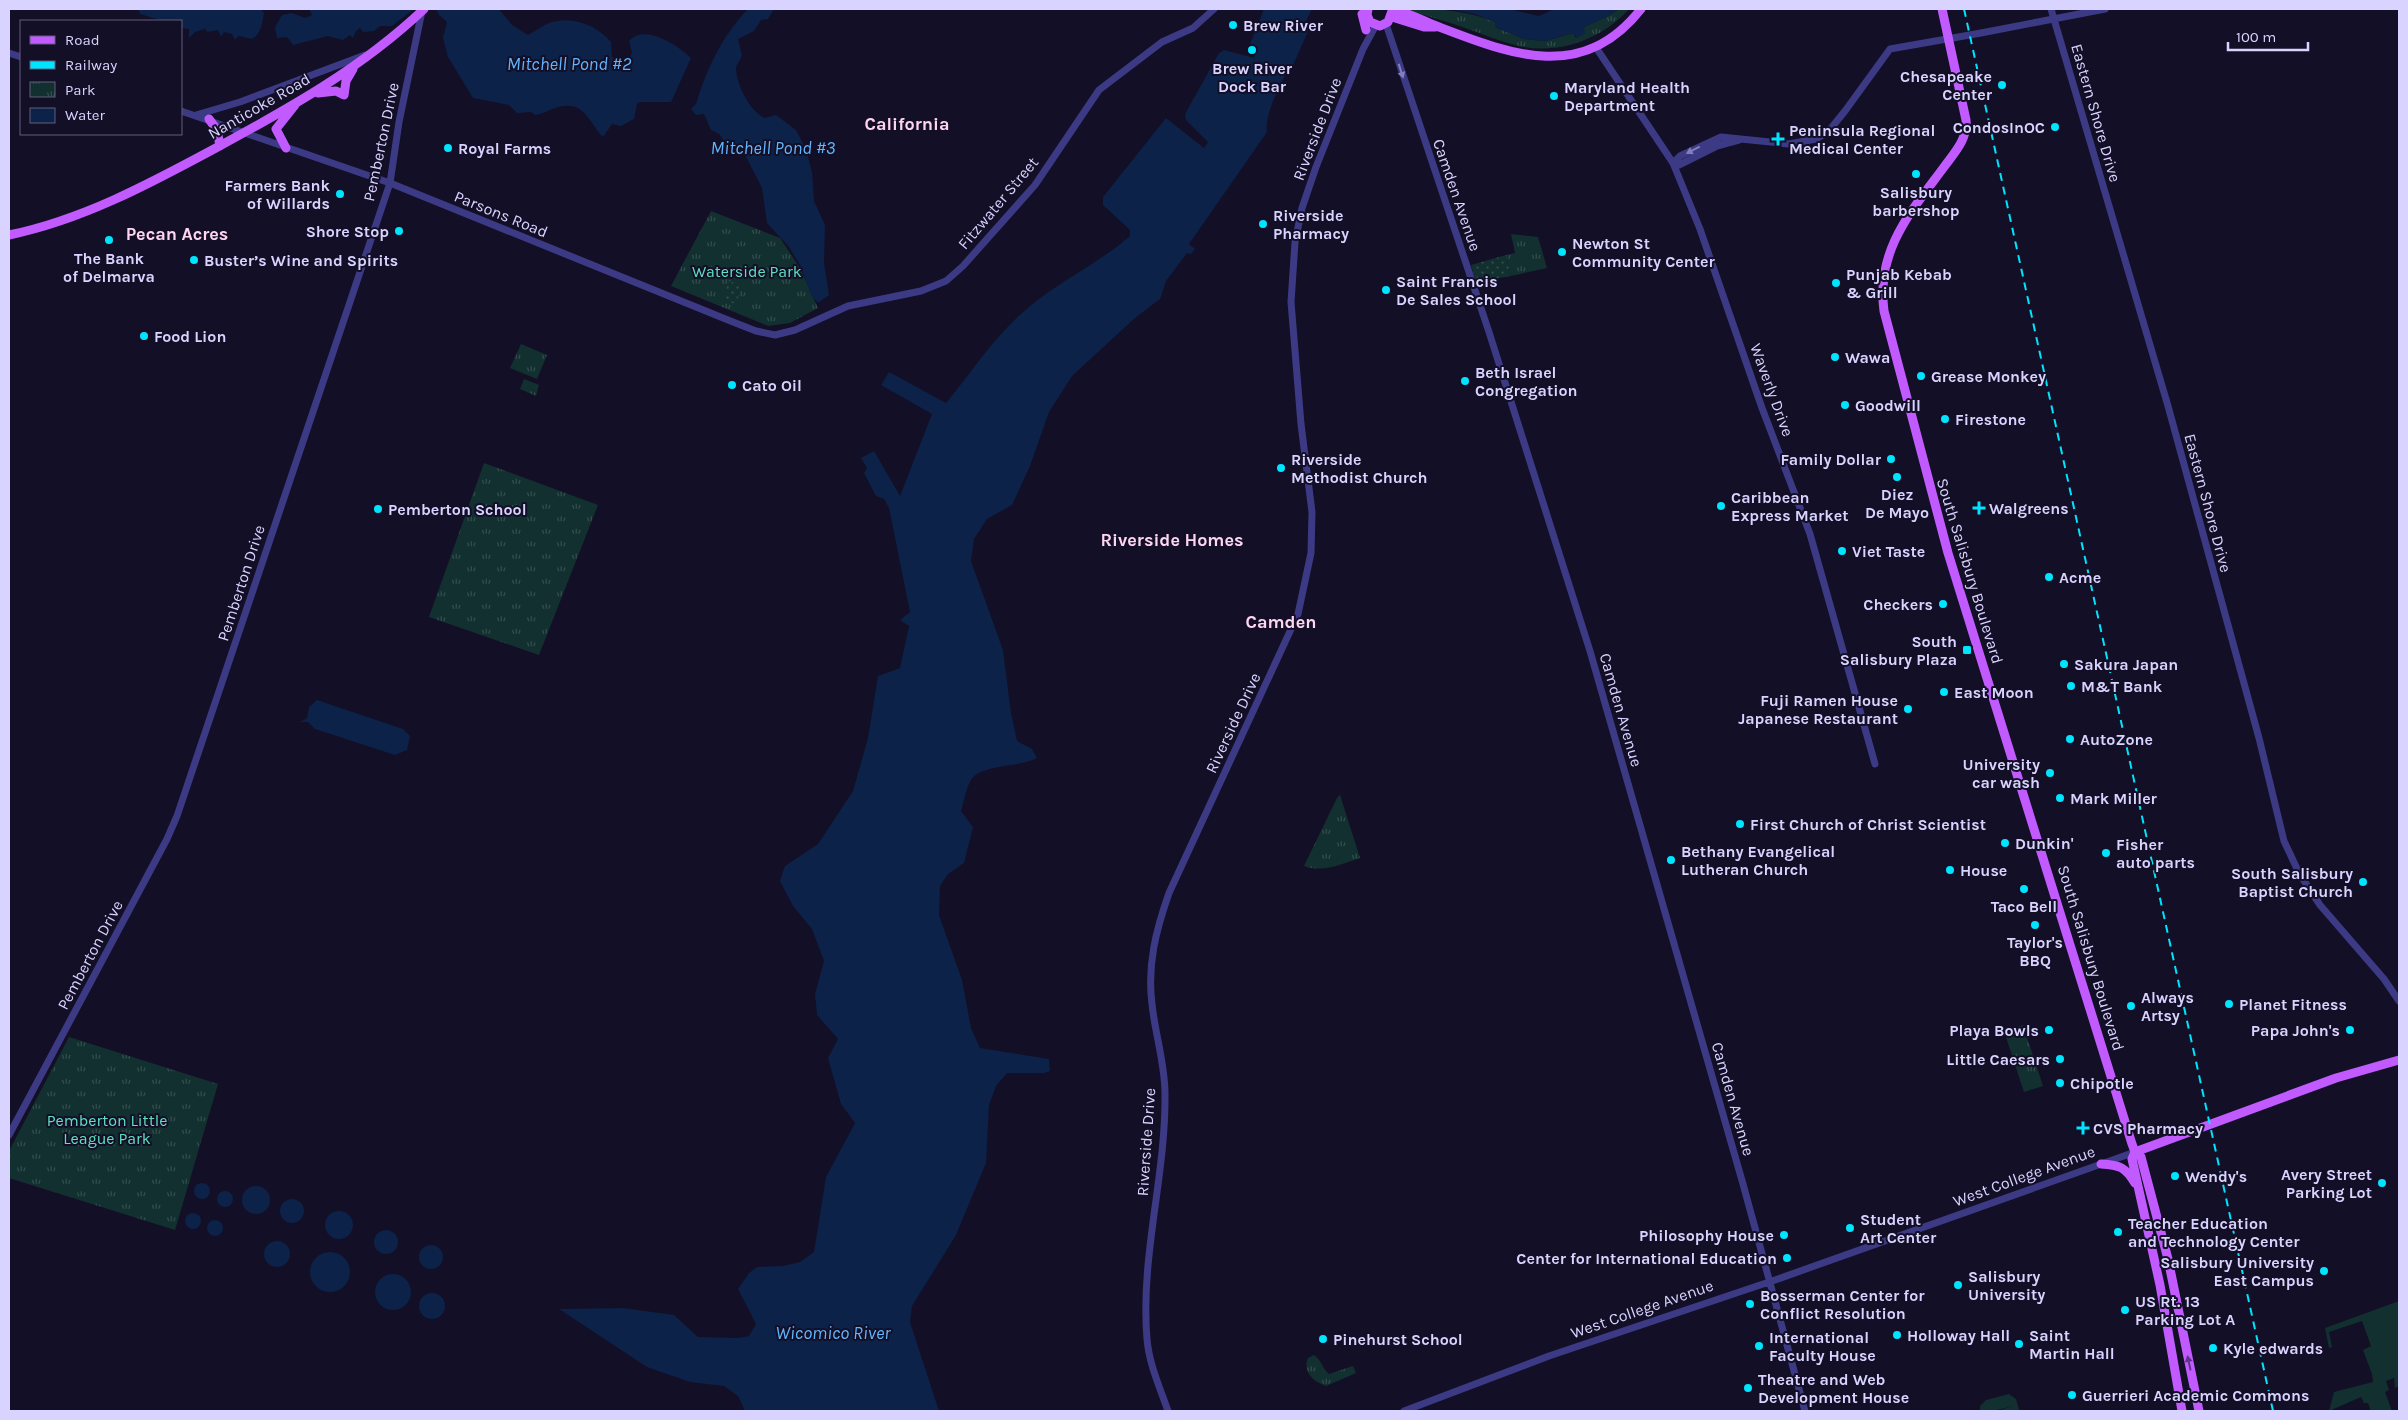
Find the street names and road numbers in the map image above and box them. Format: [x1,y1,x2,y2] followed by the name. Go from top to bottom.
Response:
[2067,42,2125,184] street label: Eastern Shore Drive
[204,69,314,143] street label: Nanticoke Road
[1289,75,1345,183] street label: Riverside Drive
[359,81,403,203] street label: Pemberton Drive
[1429,136,1485,254] street label: Camden Avenue
[954,153,1042,253] street label: Fitzwater Street
[451,187,551,241] street label: Parsons Road
[1746,341,1798,439] street label: Waverly Drive
[2180,432,2236,574] street label: Eastern Shore Drive
[1933,476,2007,666] street label: South Salisbury Boulevard
[213,522,269,644] street label: Pemberton Drive
[1596,651,1646,769] street label: Camden Avenue
[1201,670,1265,776] street label: Riverside Drive
[2054,863,2128,1053] street label: South Salisbury Boulevard
[53,897,127,1013] street label: Pemberton Drive
[1708,1040,1758,1158] street label: Camden Avenue
[1133,1087,1159,1197] street label: Riverside Drive
[1950,1141,2098,1211] street label: West College Avenue
[1568,1276,1716,1342] street label: West College Avenue

